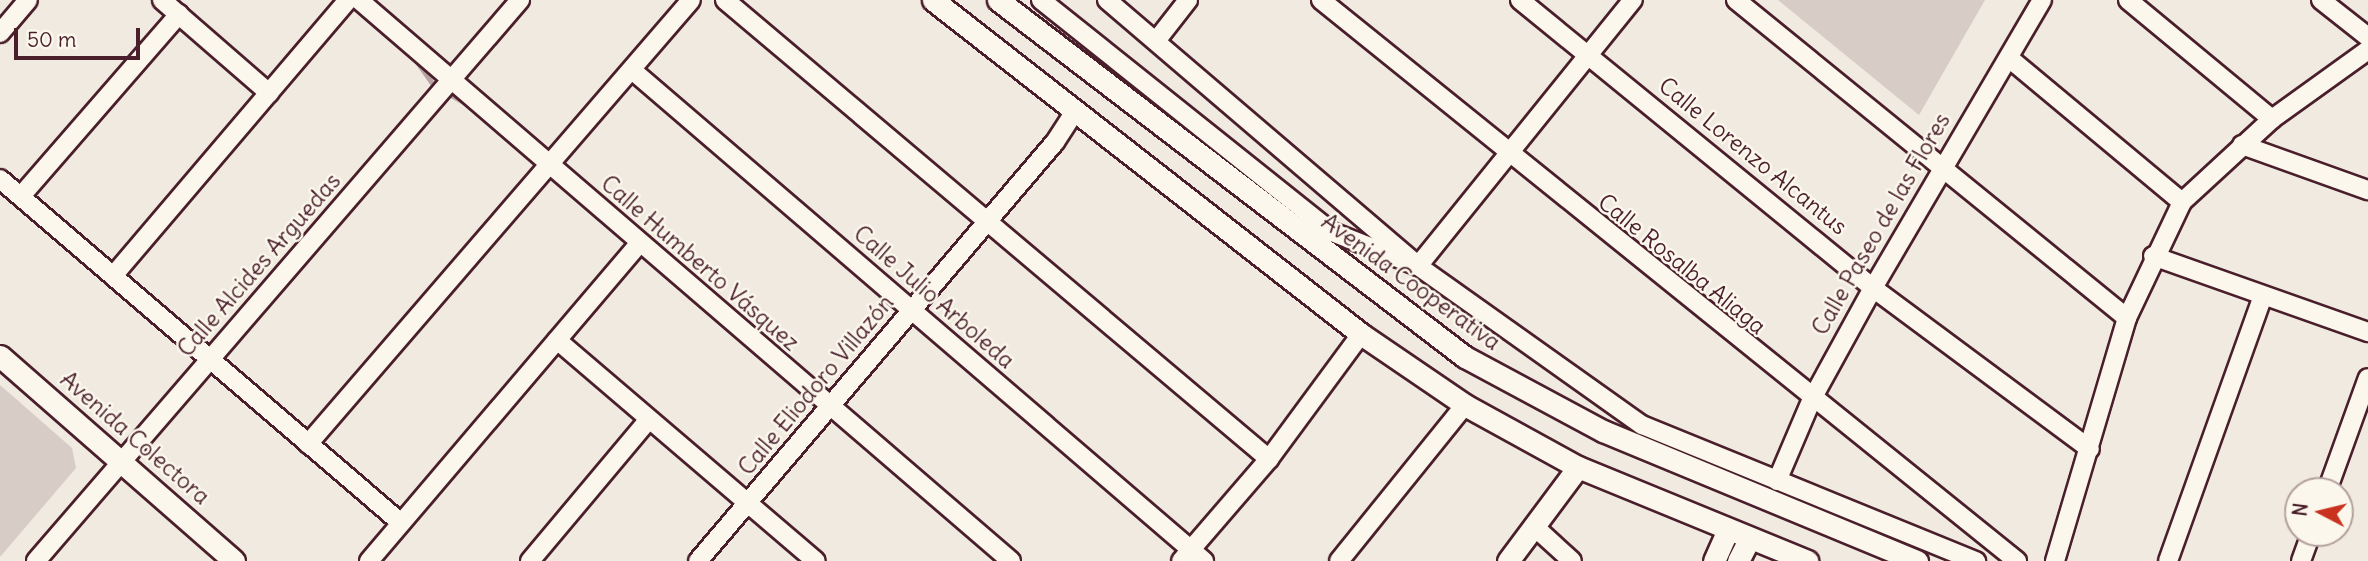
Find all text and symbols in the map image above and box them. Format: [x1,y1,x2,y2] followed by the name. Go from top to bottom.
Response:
[18,14,144,58] scale bar
[27,26,76,53] text: 50 m
[1653,72,1853,240] street label: Calle Lorenzo Alcantus
[1806,108,1956,340] street label: Calle Paseo de las Flores
[172,168,346,362] street label: Calle Alcides Arguedas
[595,169,805,357] street label: Calle Humberto Vásquez
[1593,188,1771,340] street label: Calle Rosalba Aliaga
[1316,208,1506,356] street label: Avenida Cooperativa
[848,220,1020,374] street label: Calle Julio Arboleda
[732,289,900,481] street label: Calle Eliodoro Villazón
[55,366,215,510] street label: Avenida Colectora
[2284,477,2354,547] north arrow
[2287,502,2313,518] text: N

